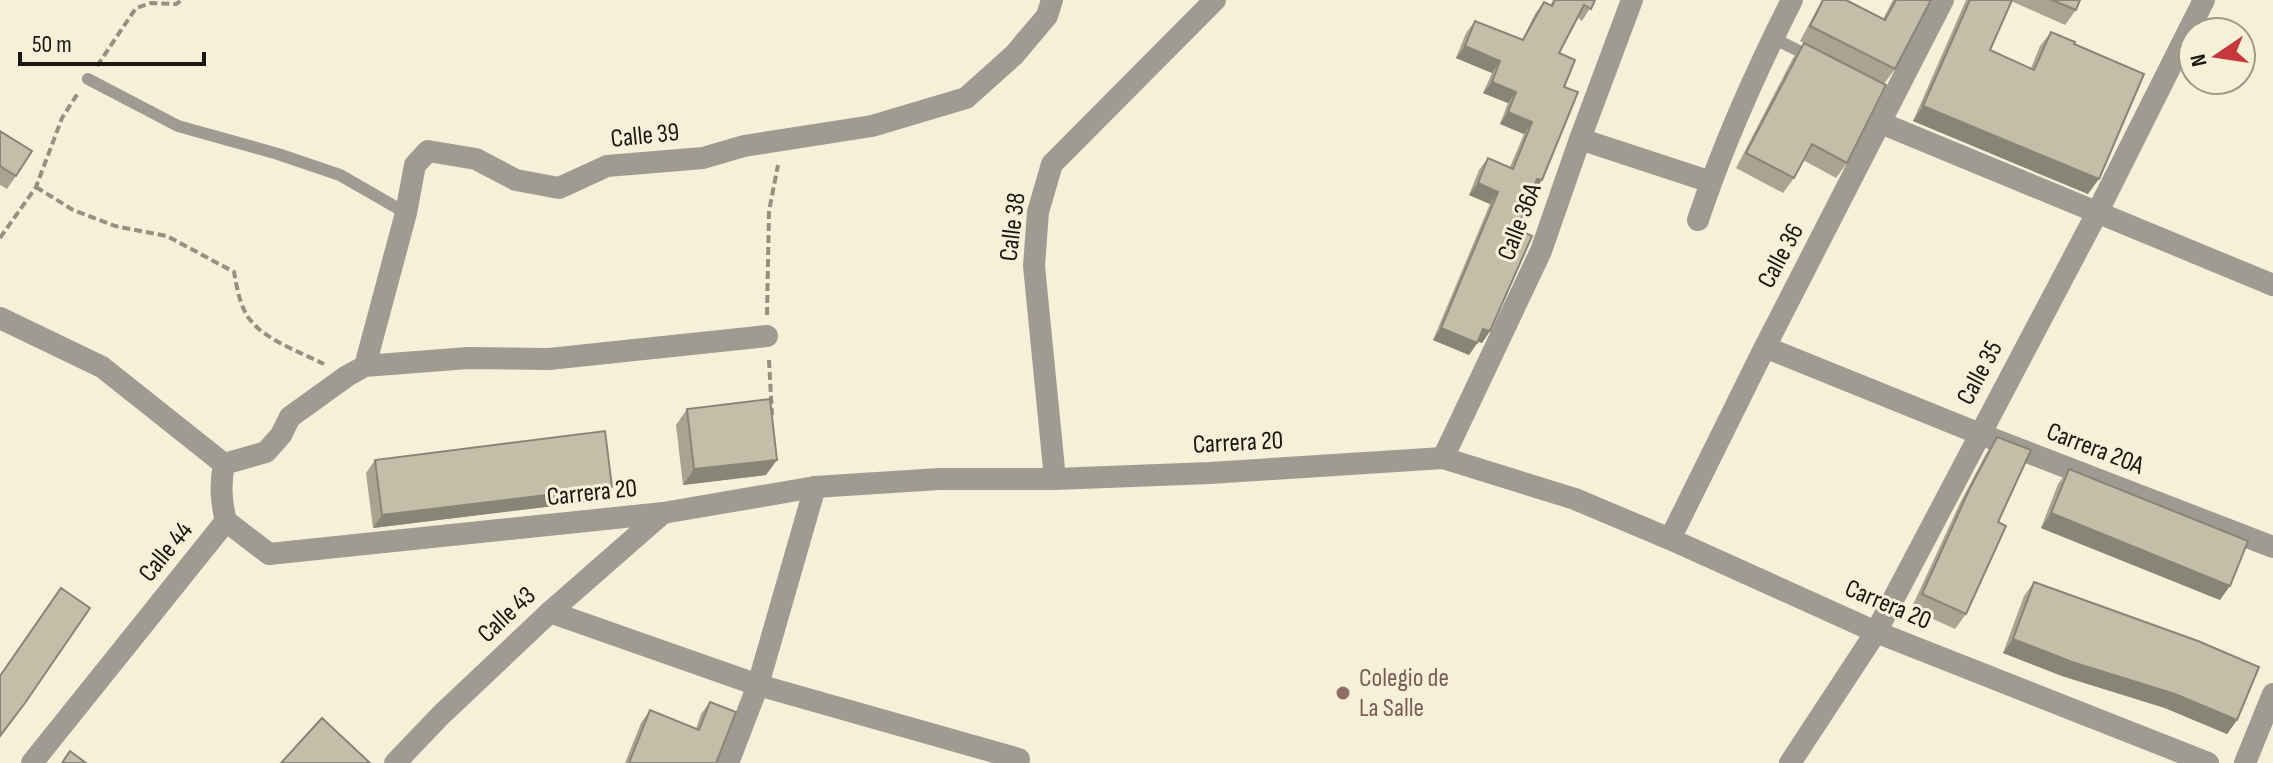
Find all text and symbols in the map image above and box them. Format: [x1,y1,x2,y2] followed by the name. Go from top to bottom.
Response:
[20,16,204,66] scale bar
[2177,16,2257,96] north arrow
[32,30,72,59] text: 50 m
[2184,51,2213,69] text: N
[609,117,681,155] street label: Calle 39
[1491,178,1549,265] street label: Calle 36A
[993,191,1033,263] street label: Calle 38
[1751,218,1811,294] street label: Calle 36
[1950,336,2010,410] street label: Calle 35
[2042,416,2149,482] street label: Carrera 20A
[1192,425,1284,461] street label: Carrera 20
[545,473,639,513] street label: Carrera 20
[132,516,200,588] street label: Calle 44
[1840,573,1936,637] street label: Carrera 20
[471,580,543,650] street label: Calle 43
[1359,663,1449,724] place label: Colegio de La Salle
[1334,684,1352,702] marker: Colegio de La Salle

